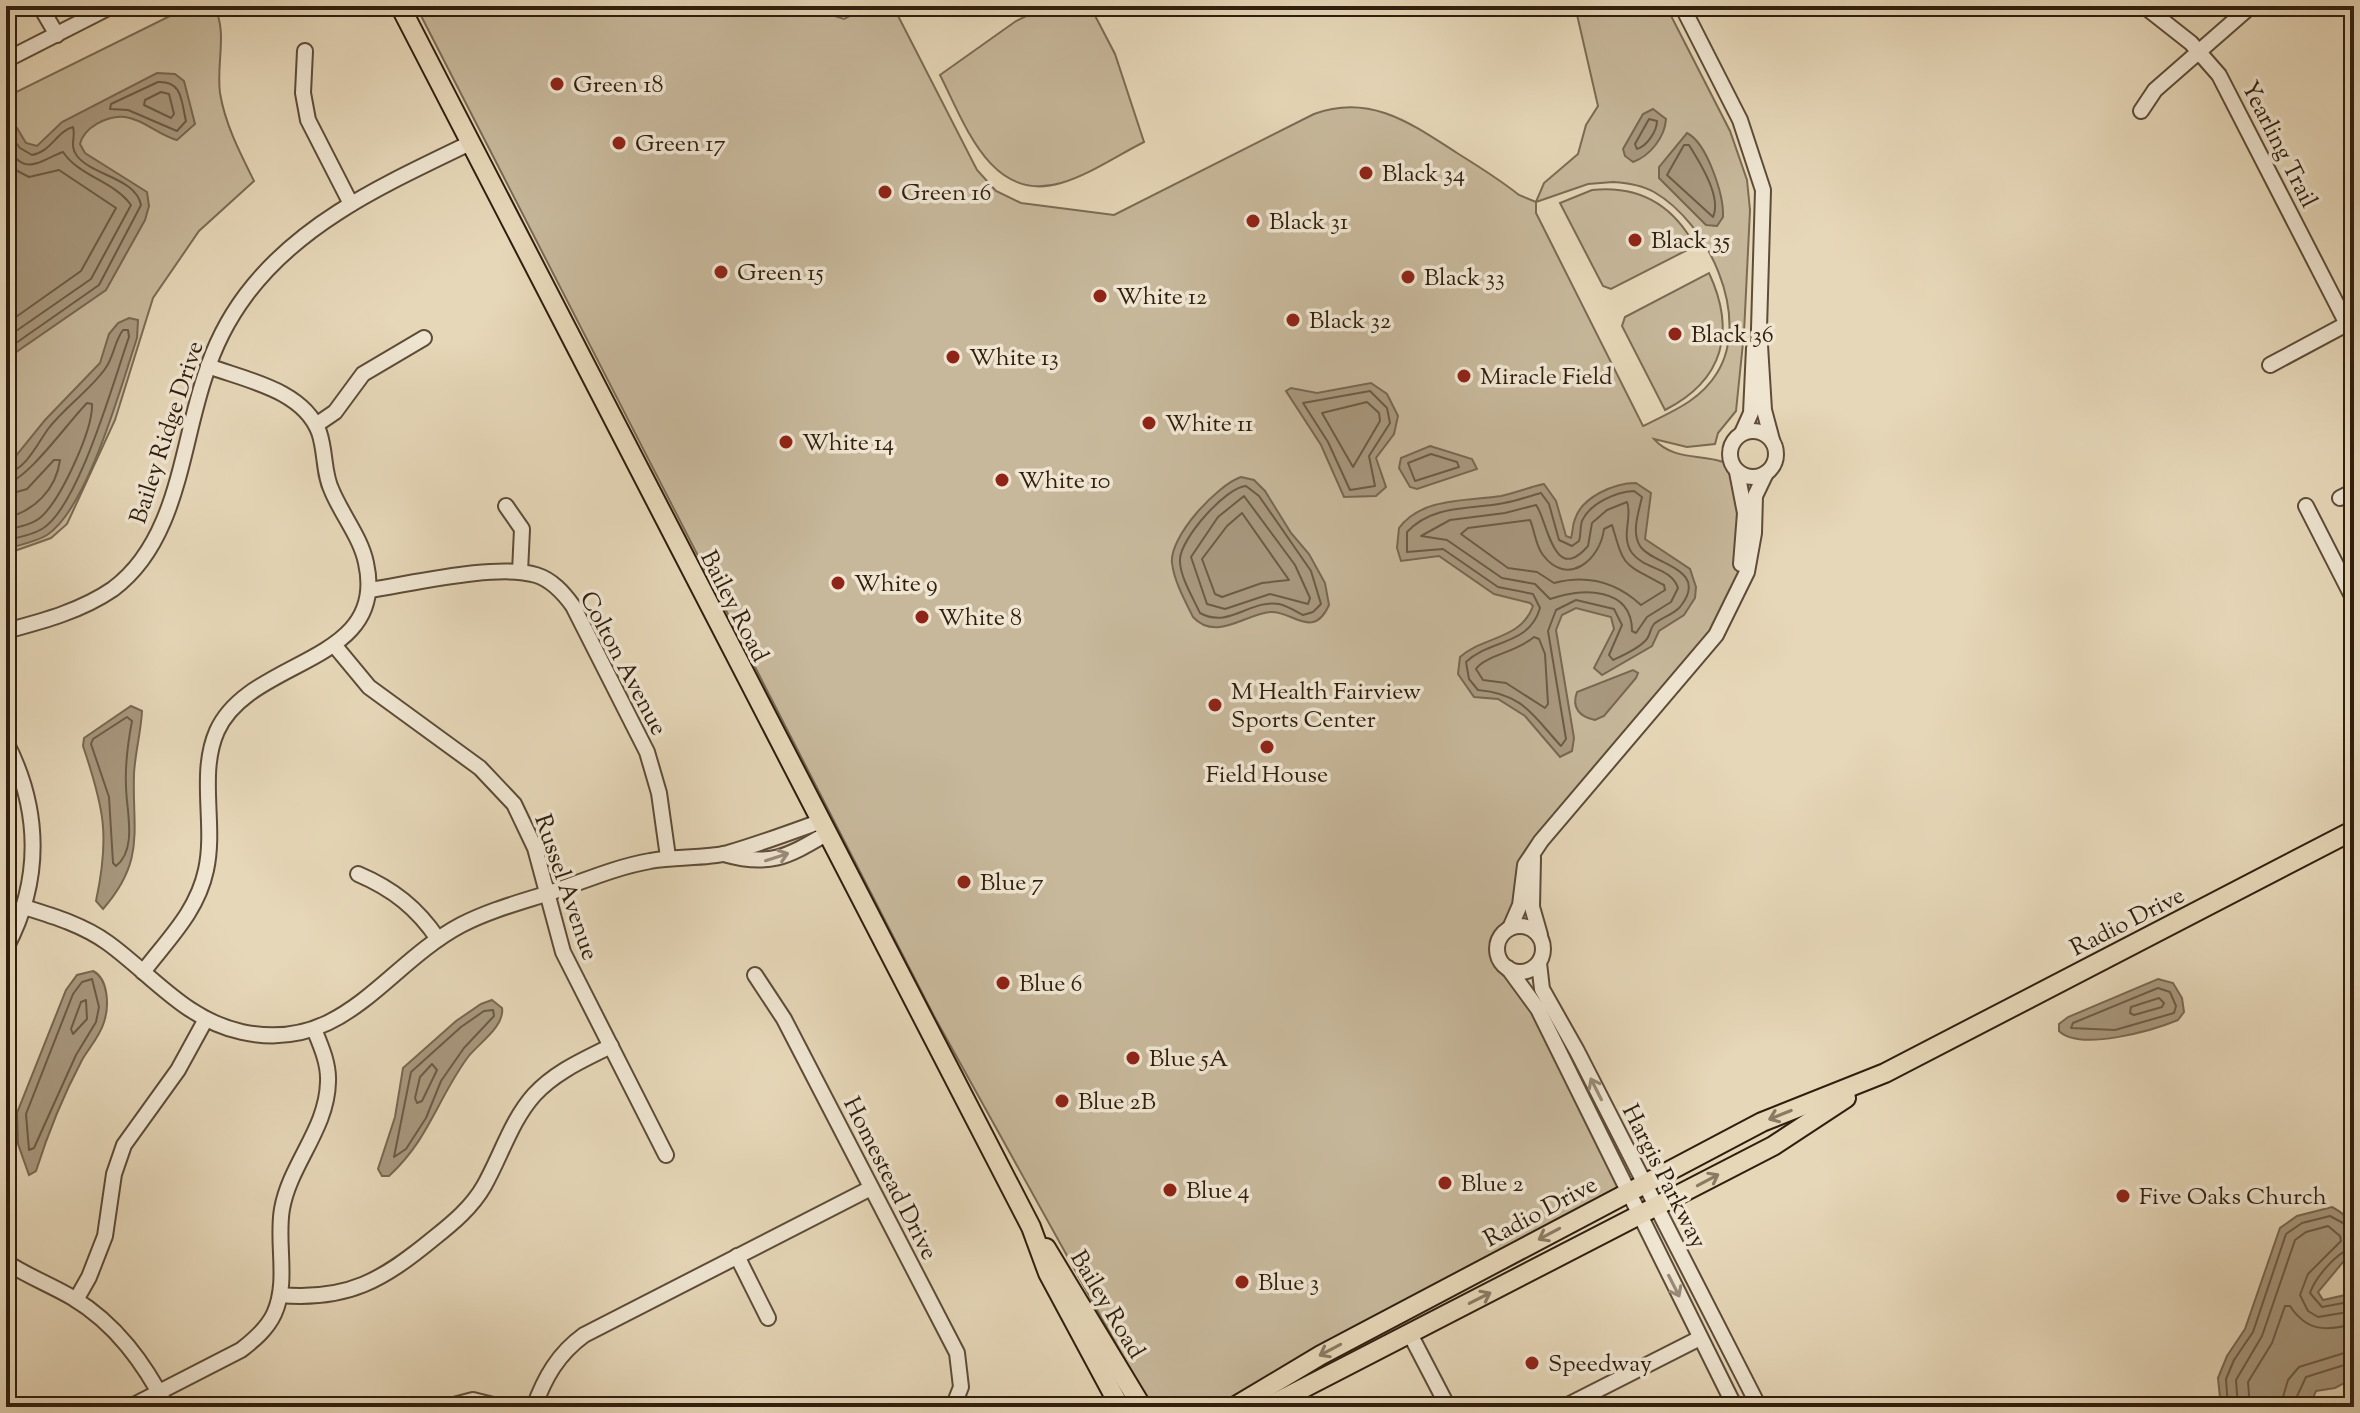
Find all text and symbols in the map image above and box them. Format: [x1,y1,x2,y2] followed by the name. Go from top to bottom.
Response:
[573,69,663,103] place label: Green 18
[548,75,566,93] marker: Green 18
[2232,76,2325,214] street label: Yearling Trail
[635,128,725,162] place label: Green 17
[610,134,628,152] marker: Green 17
[1382,158,1465,192] place label: Black 34
[1357,164,1375,182] marker: Black 34
[901,177,991,211] place label: Green 16
[876,183,894,201] marker: Green 16
[1269,206,1348,240] place label: Black 31
[1244,212,1262,230] marker: Black 31
[1651,225,1730,259] place label: Black 35
[1626,231,1644,249] marker: Black 35
[737,257,824,291] place label: Green 15
[1424,262,1505,296] place label: Black 33
[712,263,730,281] marker: Green 15
[1399,268,1417,286] marker: Black 33
[1116,281,1207,315] place label: White 12
[1091,287,1109,305] marker: White 12
[1309,305,1391,339] place label: Black 32
[1284,311,1302,329] marker: Black 32
[1691,319,1774,353] place label: Black 36
[1666,325,1684,343] marker: Black 36
[122,337,213,528] street label: Bailey Ridge Drive
[969,342,1059,376] place label: White 13
[944,348,962,366] marker: White 13
[1480,361,1613,395] place label: Miracle Field
[1455,367,1473,385] marker: Miracle Field
[1165,408,1253,442] place label: White 11
[1140,414,1158,432] marker: White 11
[802,427,894,461] place label: White 14
[777,433,795,451] marker: White 14
[1018,465,1111,499] place label: White 10
[993,471,1011,489] marker: White 10
[691,545,776,669] street label: Bailey Road
[854,568,938,602] place label: White 9
[829,574,847,592] marker: White 9
[570,586,675,742] street label: Colton Avenue
[938,602,1022,636] place label: White 8
[913,608,931,626] marker: White 8
[1231,676,1421,738] place label: M Health Fairview Sports Center
[1206,696,1224,714] marker: M Health Fairview Sports Center
[1258,738,1276,756] marker: Field House
[1206,759,1328,793] place label: Field House
[524,810,606,965] street label: Russel Avenue
[764,849,789,864] one-way arrow
[980,867,1044,901] place label: Blue 7
[955,873,973,891] marker: Blue 7
[2065,879,2191,966] street label: Radio Drive
[1019,968,1083,1002] place label: Blue 6
[994,974,1012,992] marker: Blue 6
[1149,1043,1229,1077] place label: Blue 5A
[1124,1049,1142,1067] marker: Blue 5A
[1588,1078,1604,1102] one-way arrow
[1078,1086,1156,1120] place label: Blue 2B
[833,1092,945,1266] street label: Homestead Drive
[1053,1092,1071,1110] marker: Blue 2B
[1612,1099,1714,1255] street label: Hargis Parkway
[1768,1109,1793,1123] one-way arrow
[1461,1168,1524,1202] place label: Blue 2
[1478,1169,1604,1257] street label: Radio Drive
[1696,1171,1720,1187] one-way arrow
[1436,1174,1454,1192] marker: Blue 2
[1186,1175,1250,1209] place label: Blue 4
[1161,1181,1179,1199] marker: Blue 4
[2139,1181,2327,1215] place label: Five Oaks Church
[2114,1187,2132,1205] marker: Five Oaks Church
[1537,1227,1561,1243] one-way arrow
[1060,1244,1152,1366] street label: Bailey Road
[1258,1267,1319,1301] place label: Blue 3
[1233,1273,1251,1291] marker: Blue 3
[1666,1273,1682,1297] one-way arrow
[1467,1290,1491,1306] one-way arrow
[1319,1342,1342,1358] one-way arrow
[1548,1348,1652,1382] place label: Speedway
[1523,1354,1541,1372] marker: Speedway

